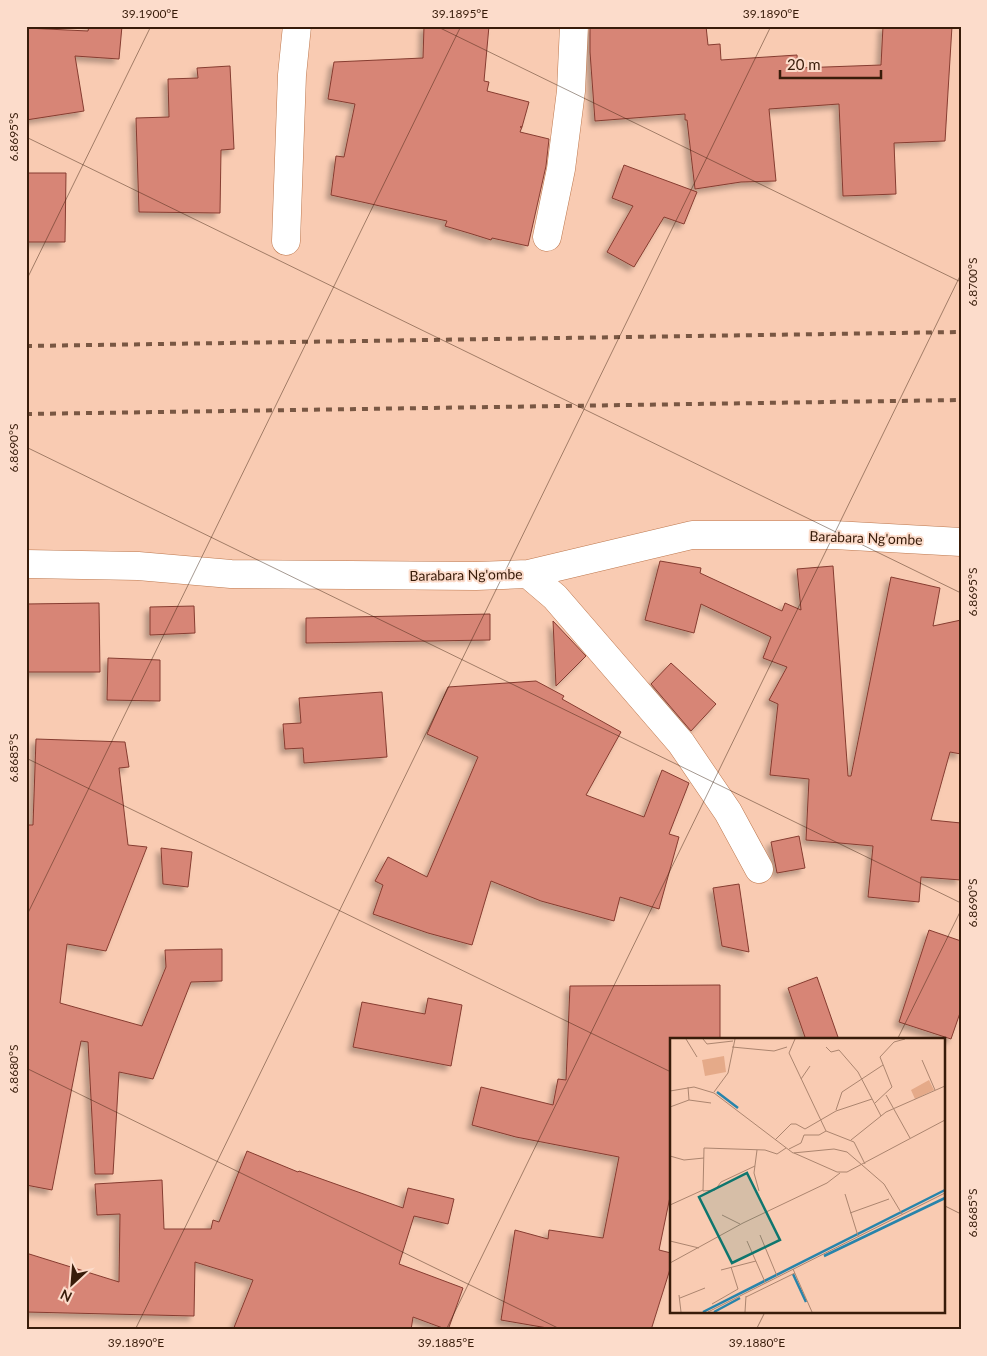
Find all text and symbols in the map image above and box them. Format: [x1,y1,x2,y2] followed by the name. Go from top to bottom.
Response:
[122,6,178,21] text: 39.1900°E
[432,6,488,21] text: 39.1895°E
[743,6,799,21] text: 39.1890°E
[780,48,881,80] scale bar
[787,55,821,73] text: 20 m
[6,112,21,162] text: 6.8695°S
[965,257,980,307] text: 6.8700°S
[6,423,21,473] text: 6.8690°S
[809,527,923,548] street label: Barabara Ng'ombe
[409,565,523,584] street label: Barabara Ng'ombe
[965,567,980,617] text: 6.8695°S
[6,733,21,783] text: 6.8685°S
[965,878,980,928] text: 6.8690°S
[670,1038,944,1314] inset map
[6,1044,21,1094] text: 6.8680°S
[965,1188,980,1238] text: 6.8685°S
[48,1258,98,1308] north arrow
[58,1286,75,1306] text: N
[108,1335,164,1350] text: 39.1890°E
[418,1335,474,1350] text: 39.1885°E
[729,1335,785,1350] text: 39.1880°E

